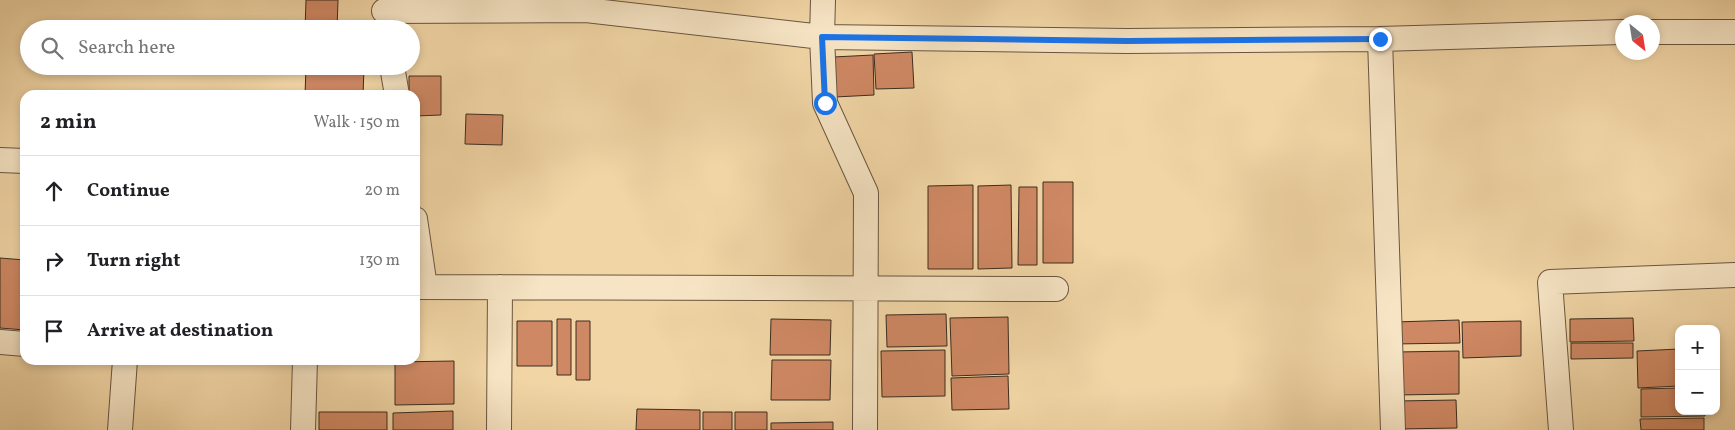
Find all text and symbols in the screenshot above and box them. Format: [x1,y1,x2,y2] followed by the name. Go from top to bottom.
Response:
[1615,15,1660,60] north arrow
[20,20,420,75] search box
[1369,28,1392,51] route end
[38,34,66,62] icon: search
[78,35,175,61] text: Search here
[814,92,837,115] route start
[40,108,97,137] text: 2 min
[314,112,400,134] text: Walk · 150 m
[40,177,68,205] icon: ahead
[87,178,170,204] text: Continue
[365,180,400,202] text: 20 m
[40,247,68,275] icon: right
[87,248,180,274] text: Turn right
[359,250,400,272] text: 130 m
[40,317,68,345] icon: arrive
[87,318,273,344] text: Arrive at destination
[1675,325,1720,415] map controls
[1675,325,1720,370] button: +
[1675,370,1720,415] button: −

